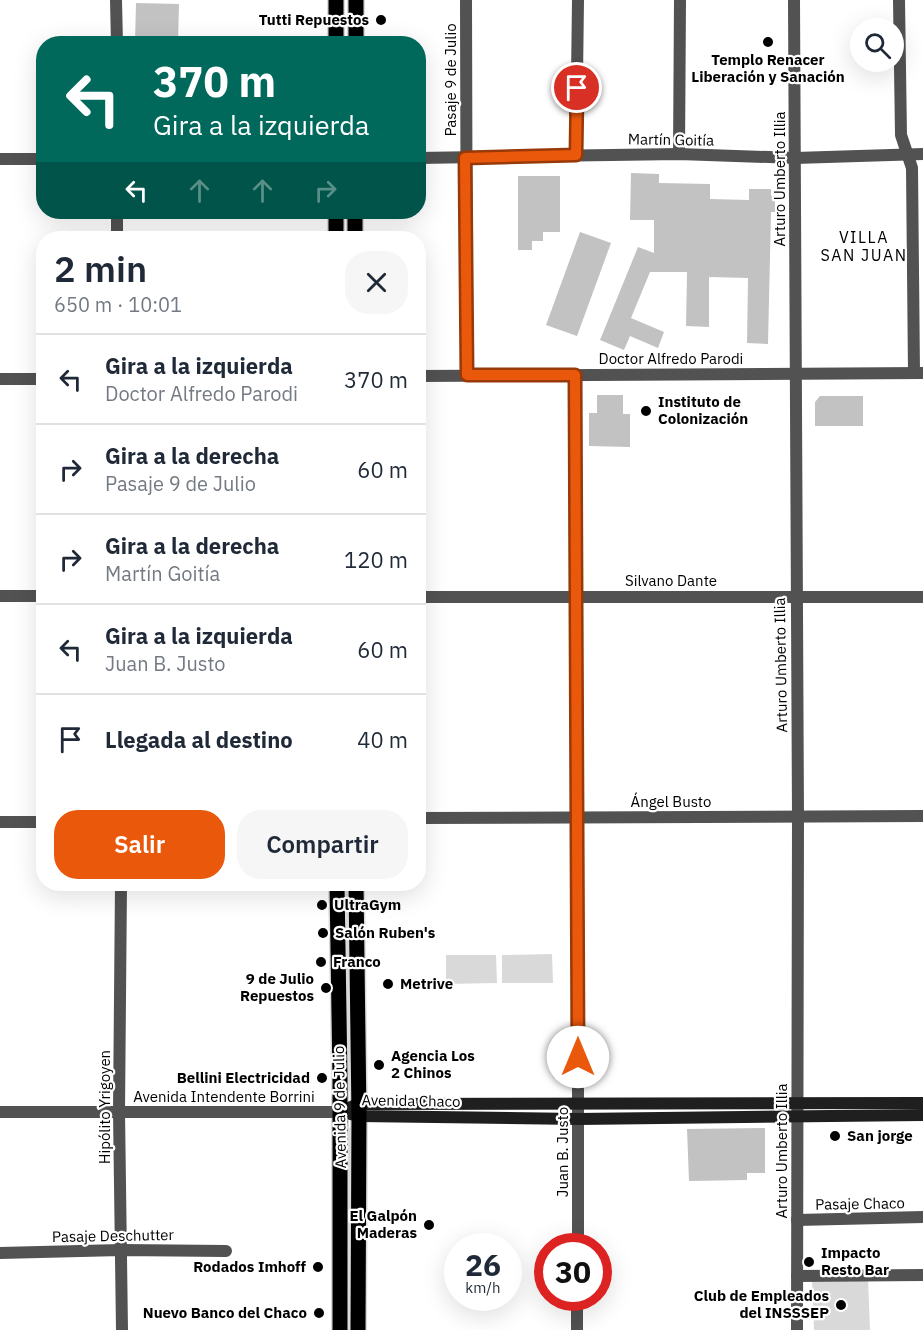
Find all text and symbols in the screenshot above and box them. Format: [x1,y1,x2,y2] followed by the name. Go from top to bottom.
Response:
[259,10,369,29] place label: Tutti Repuestos
[374,13,388,27] marker: Tutti Repuestos
[850,18,904,72] map controls
[850,18,904,72] button: search
[441,23,460,137] street label: Pasaje 9 de Julio
[761,35,775,49] marker: Templo Renacer Liberación y Sanación
[691,50,845,86] place label: Templo Renacer Liberación y Sanación
[153,54,276,109] text: 370 m
[54,60,132,138] icon: left
[551,62,602,113] pin
[560,71,593,104] icon: arrive
[153,107,369,142] text: Gira a la izquierda
[770,111,789,247] street label: Arturo Umberto Illia
[628,129,714,150] street label: Martín Goitía
[120,174,153,207] icon: left
[183,174,216,207] icon: ahead
[246,174,279,207] icon: ahead
[309,174,342,207] icon: right
[820,227,908,265] district label: VILLA SAN JUAN
[54,245,147,292] text: 2 min
[345,251,408,314] button: close
[54,291,182,318] text: 650 m · 10:01
[599,349,743,368] street label: Doctor Alfredo Parodi
[105,351,293,380] text: Gira a la izquierda
[54,363,87,396] icon: left
[344,365,408,394] text: 370 m
[105,380,298,407] text: Doctor Alfredo Parodi
[658,392,748,428] place label: Instituto de Colonización
[639,404,653,418] marker: Instituto de Colonización
[105,441,279,470] text: Gira a la derecha
[54,453,87,486] icon: right
[357,455,408,484] text: 60 m
[105,470,256,497] text: Pasaje 9 de Julio
[105,531,279,560] text: Gira a la derecha
[54,543,87,576] icon: right
[344,545,408,574] text: 120 m
[105,560,220,587] text: Martín Goitía
[625,571,717,590] street label: Silvano Dante
[770,597,791,733] street label: Arturo Umberto Illia
[105,621,293,650] text: Gira a la izquierda
[54,633,87,666] icon: left
[357,635,408,664] text: 60 m
[105,650,226,677] text: Juan B. Justo
[54,723,87,756] icon: arrive
[105,725,293,754] text: Llegada al destino
[357,725,408,754] text: 40 m
[631,792,711,811] street label: Ángel Busto
[54,810,225,879] button: Salir
[237,810,408,879] button: Compartir
[334,895,401,914] place label: UltraGym
[315,898,329,912] marker: UltraGym
[335,923,436,942] place label: Salón Ruben's
[316,926,330,940] marker: Salón Ruben's
[333,952,381,971] place label: Franco
[314,955,328,969] marker: Franco
[240,969,314,1005] place label: 9 de Julio Repuestos
[400,974,453,993] place label: Metrive
[381,977,395,991] marker: Metrive
[319,981,333,995] marker: 9 de Julio Repuestos
[546,1025,610,1089] position arrow
[329,1045,350,1169] street label: Avenida 9 de Julio
[391,1046,475,1082] place label: Agencia Los 2 Chinos
[95,1050,114,1164] street label: Hipólito Yrigoyen
[372,1058,386,1072] marker: Agencia Los 2 Chinos
[177,1068,310,1087] place label: Bellini Electricidad
[315,1071,329,1085] marker: Bellini Electricidad
[772,1083,791,1219] street label: Arturo Umberto Illia
[133,1087,315,1106] street label: Avenida Intendente Borrini
[361,1090,461,1111] street label: Avenida Chaco
[553,1107,572,1197] street label: Juan B. Justo
[847,1126,913,1145] place label: San jorge
[828,1129,842,1143] marker: San jorge
[815,1193,905,1214] street label: Pasaje Chaco
[349,1206,417,1242] place label: El Galpón Maderas
[422,1218,436,1232] marker: El Galpón Maderas
[52,1225,175,1246] street label: Pasaje Deschutter
[534,1233,612,1311] speed limit sign: 30
[821,1243,889,1279] place label: Impacto Resto Bar
[465,1245,501,1284] text: 26
[802,1255,816,1269] marker: Impacto Resto Bar
[193,1257,307,1276] place label: Rodados Imhoff
[311,1260,325,1274] marker: Rodados Imhoff
[465,1278,501,1297] text: km/h
[694,1286,829,1322] place label: Club de Empleados del INSSSEP
[834,1298,848,1312] marker: Club de Empleados del INSSSEP
[143,1303,307,1322] place label: Nuevo Banco del Chaco
[312,1306,326,1320] marker: Nuevo Banco del Chaco

